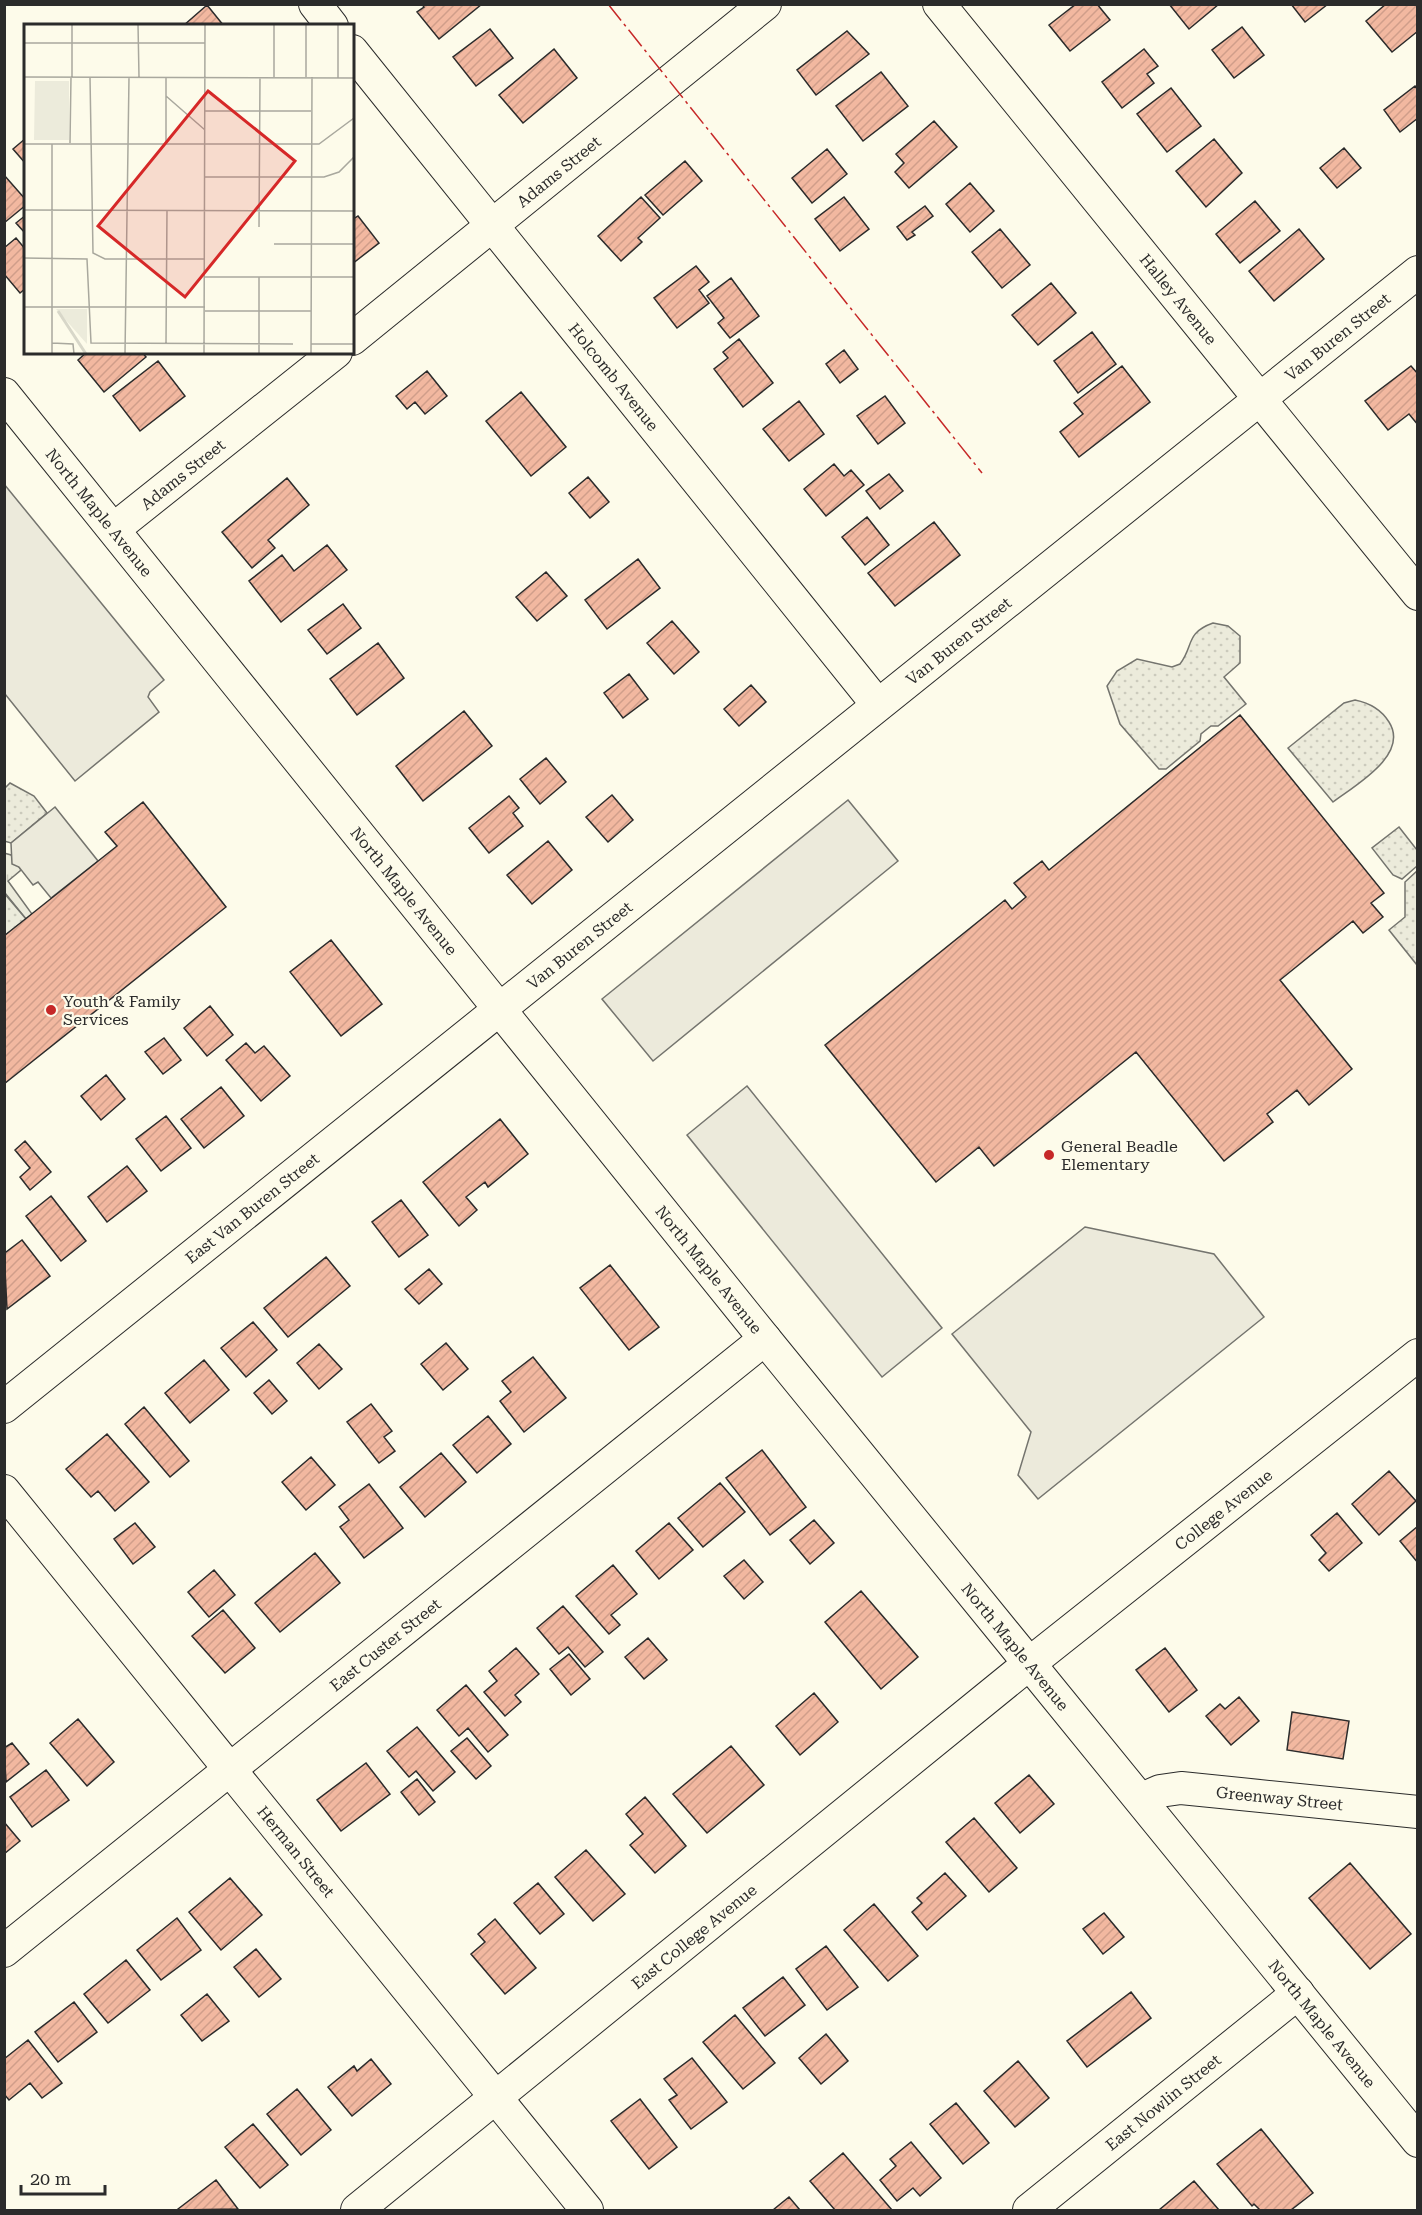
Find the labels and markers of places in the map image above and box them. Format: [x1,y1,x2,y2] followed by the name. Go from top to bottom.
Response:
[63,992,181,1029] place label: Youth & Family Services
[44,1003,58,1017] marker: Youth & Family Services
[1061,1137,1178,1174] place label: General Beadle Elementary
[1042,1148,1056,1162] marker: General Beadle Elementary

